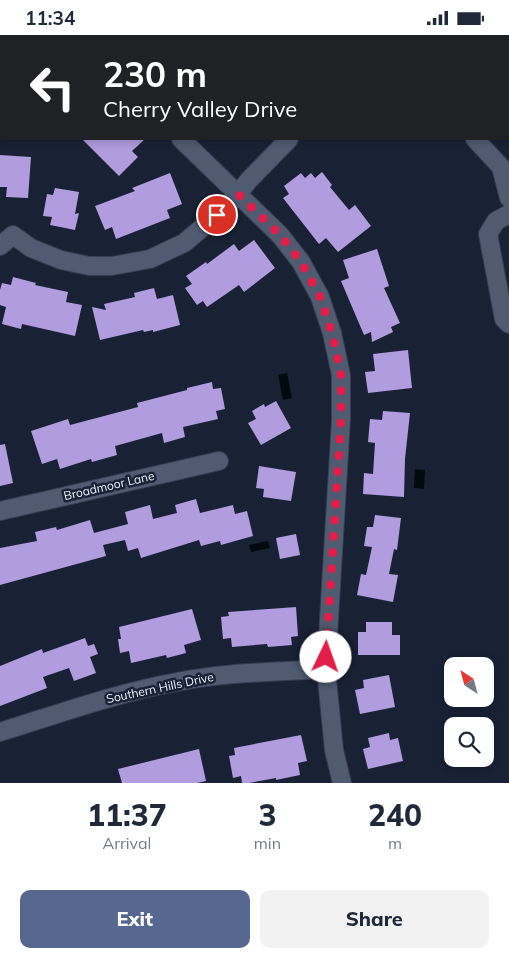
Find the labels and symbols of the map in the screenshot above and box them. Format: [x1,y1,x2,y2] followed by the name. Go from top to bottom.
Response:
[196,194,238,236] pin
[62,468,156,503] street label: Broadmoor Lane
[299,630,351,682] position arrow
[444,657,494,707] north arrow
[105,669,215,706] street label: Southern Hills Drive

